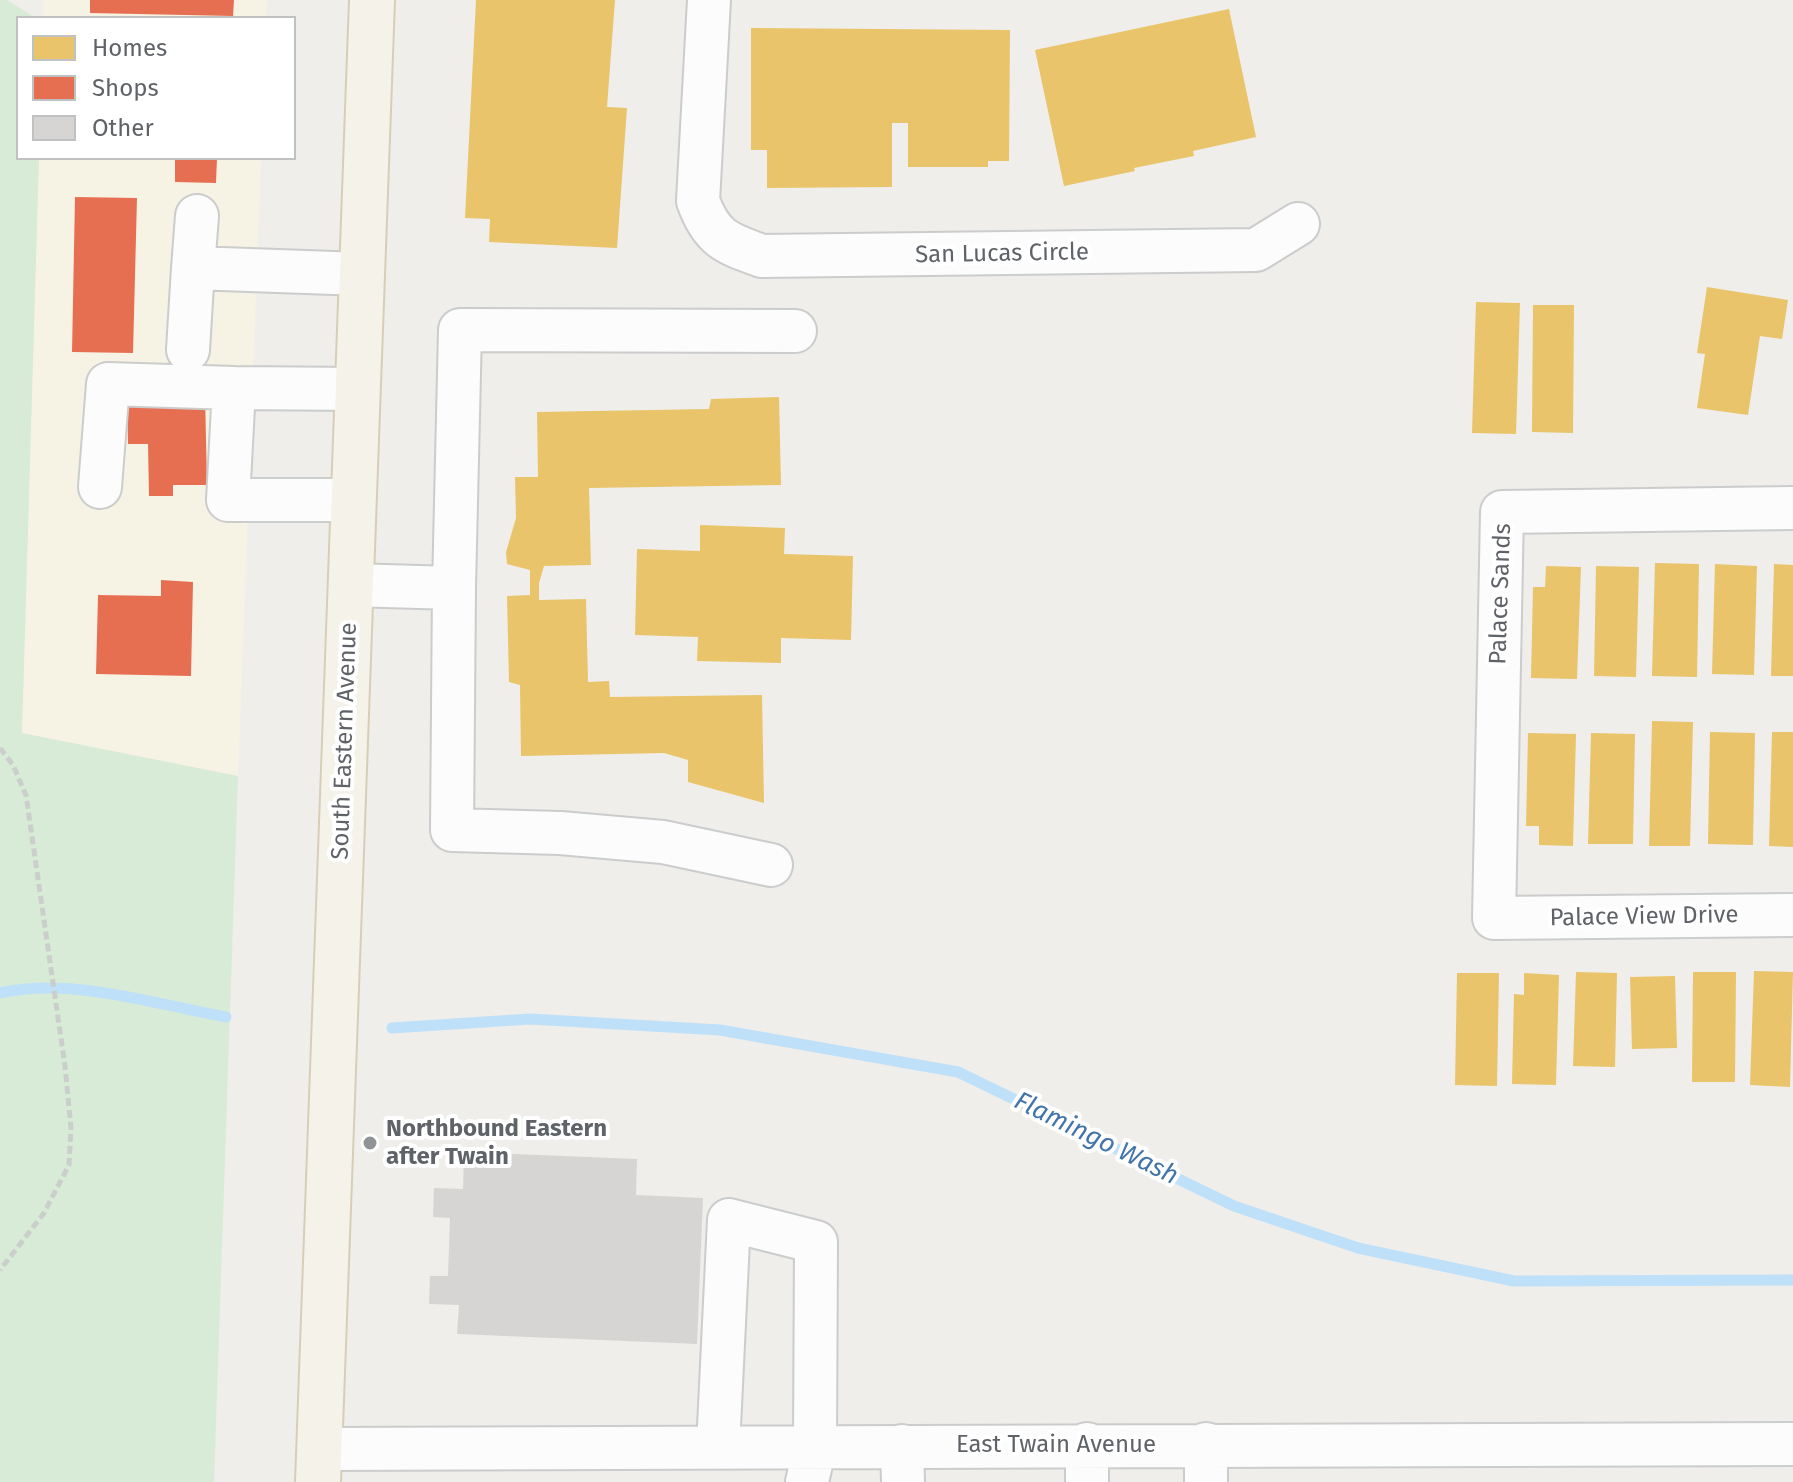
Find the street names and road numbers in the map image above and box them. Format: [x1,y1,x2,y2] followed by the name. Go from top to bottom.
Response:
[915,238,1089,270] street label: San Lucas Circle
[1484,523,1518,665] street label: Palace Sands
[326,622,364,860] street label: South Eastern Avenue
[1549,901,1739,933] street label: Palace View Drive
[956,1431,1156,1459] street label: East Twain Avenue

